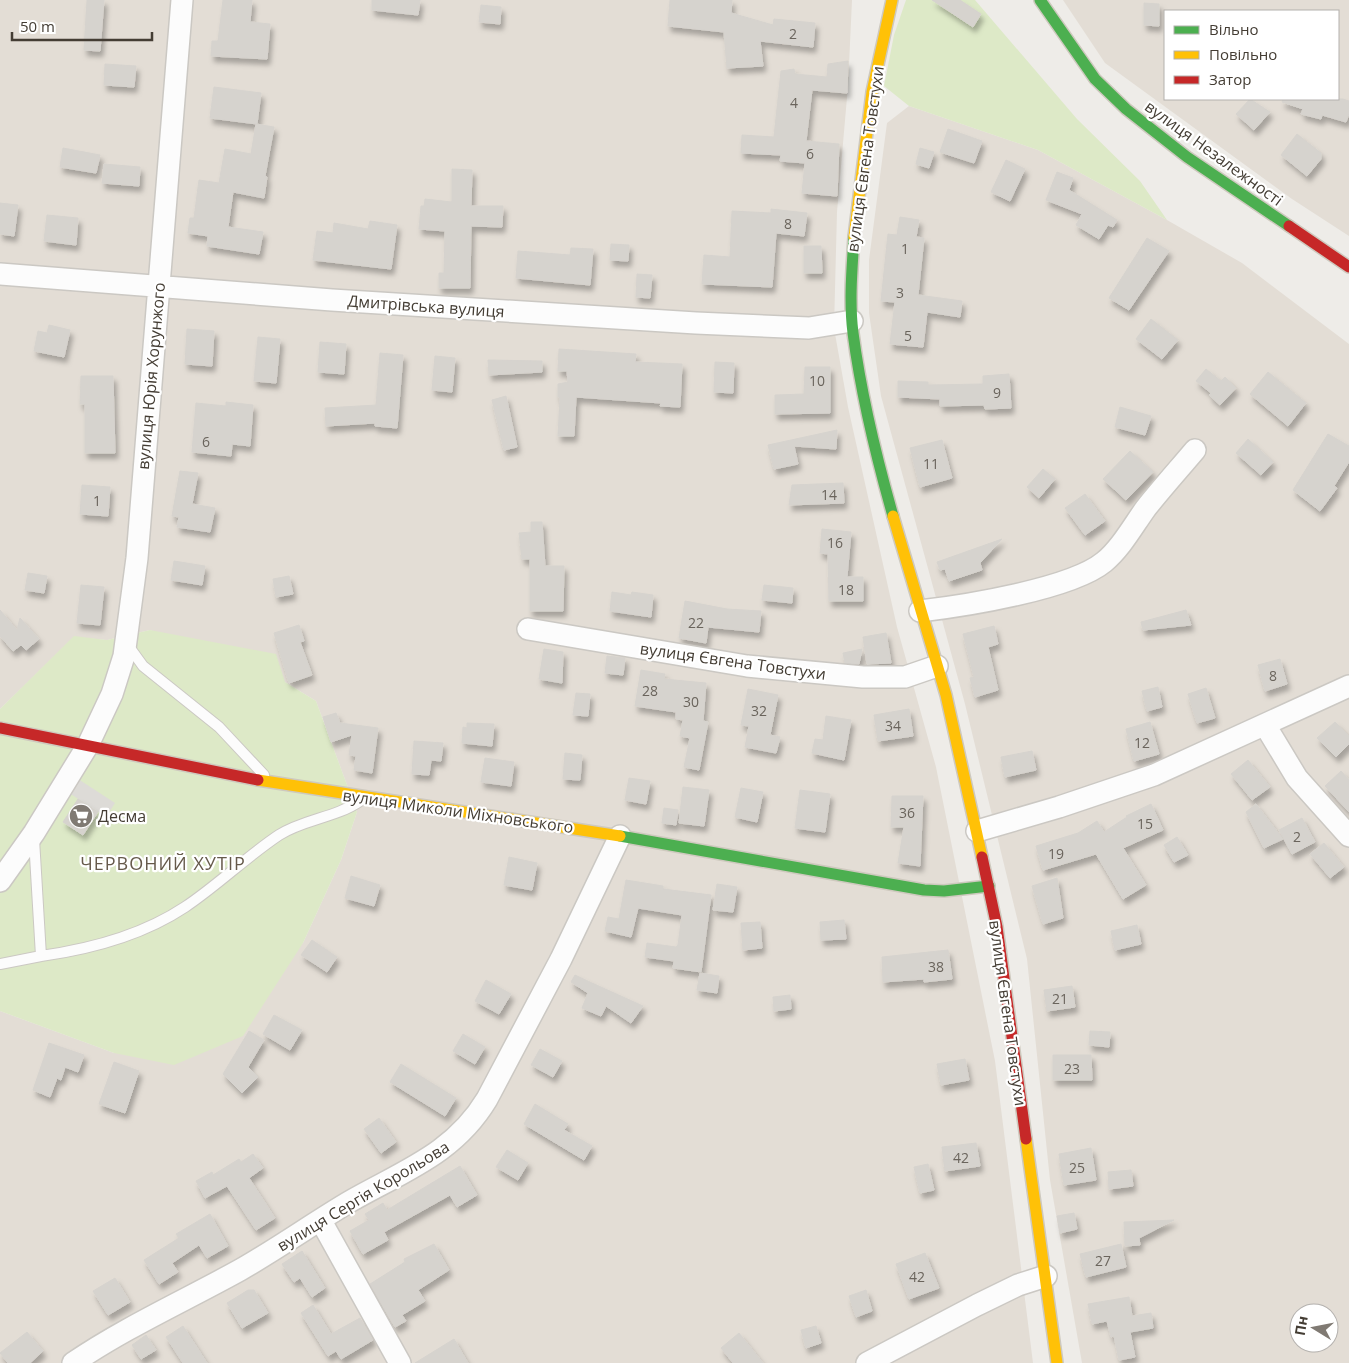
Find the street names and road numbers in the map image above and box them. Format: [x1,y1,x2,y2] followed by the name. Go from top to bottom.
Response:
[841,65,889,253] street label: вулиця Євгена Товстухи
[1140,95,1288,211] street label: вулиця Незалежності
[132,281,170,471] street label: вулиця Юрія Хорунжого
[347,290,505,322] street label: Дмитрівська вулиця
[639,637,827,685] street label: вулиця Євгена Товстухи
[341,784,575,838] street label: вулиця Миколи Міхновського
[984,919,1032,1107] street label: вулиця Євгена Товстухи
[273,1136,453,1256] street label: вулиця Сергія Корольова

